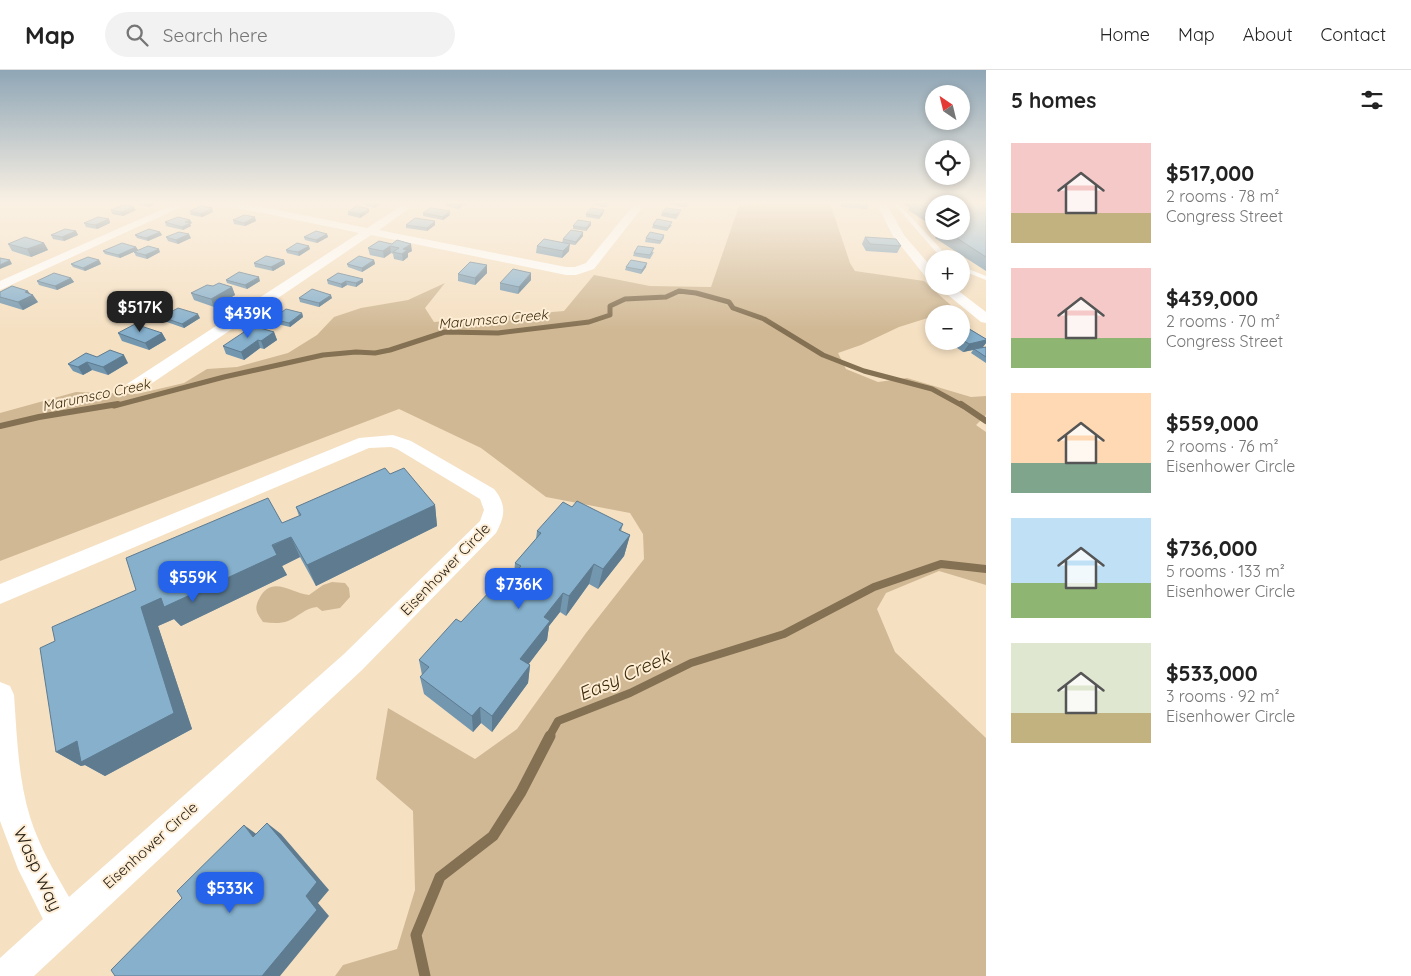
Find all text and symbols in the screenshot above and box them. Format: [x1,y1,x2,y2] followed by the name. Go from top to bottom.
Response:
[105,12,455,57] search box
[25,20,75,50] text: Map
[123,21,151,49] icon: search
[163,23,268,47] text: Search here
[1100,23,1150,46] text: Home
[1178,23,1215,46] text: Map
[1243,23,1293,46] text: About
[1321,23,1386,46] text: Contact
[925,85,970,130] north arrow
[925,85,970,350] map controls
[1358,86,1386,114] icon: filters
[1011,87,1096,113] text: 5 homes
[925,140,970,185] button: locate
[1166,160,1254,186] text: $517,000
[1051,163,1111,223] icon: home
[1166,186,1279,206] text: 2 rooms · 78 m²
[925,195,970,240] button: layers
[1166,206,1283,226] text: Congress Street
[925,250,970,295] button: +
[1166,285,1258,311] text: $439,000
[1051,288,1111,348] icon: home
[105,290,175,333] pin: $517K
[213,296,283,339] pin: $439K
[118,297,162,317] text: $517K
[224,303,272,323] text: $439K
[438,305,550,333] water label: Marumsco Creek
[925,305,970,350] button: −
[1166,311,1280,331] text: 2 rooms · 70 m²
[1166,331,1283,351] text: Congress Street
[40,374,153,415] water label: Marumsco Creek
[1166,410,1259,436] text: $559,000
[1051,413,1111,473] icon: home
[1166,436,1279,456] text: 2 rooms · 76 m²
[1166,456,1295,476] text: Eisenhower Circle
[396,519,494,619] street label: Eisenhower Circle
[1166,535,1257,561] text: $736,000
[1051,538,1111,598] icon: home
[158,560,228,603] pin: $559K
[1166,561,1285,581] text: 5 rooms · 133 m²
[169,567,217,587] text: $559K
[484,568,554,610] pin: $736K
[496,574,542,594] text: $736K
[1166,581,1295,601] text: Eisenhower Circle
[574,643,675,706] water label: Easy Creek
[1166,660,1258,686] text: $533,000
[1051,663,1111,723] icon: home
[1166,686,1280,706] text: 3 rooms · 92 m²
[1166,706,1295,726] text: Eisenhower Circle
[99,797,201,893] street label: Eisenhower Circle
[8,823,68,915] street label: Wasp Way
[195,872,265,914] pin: $533K
[207,878,253,898] text: $533K

